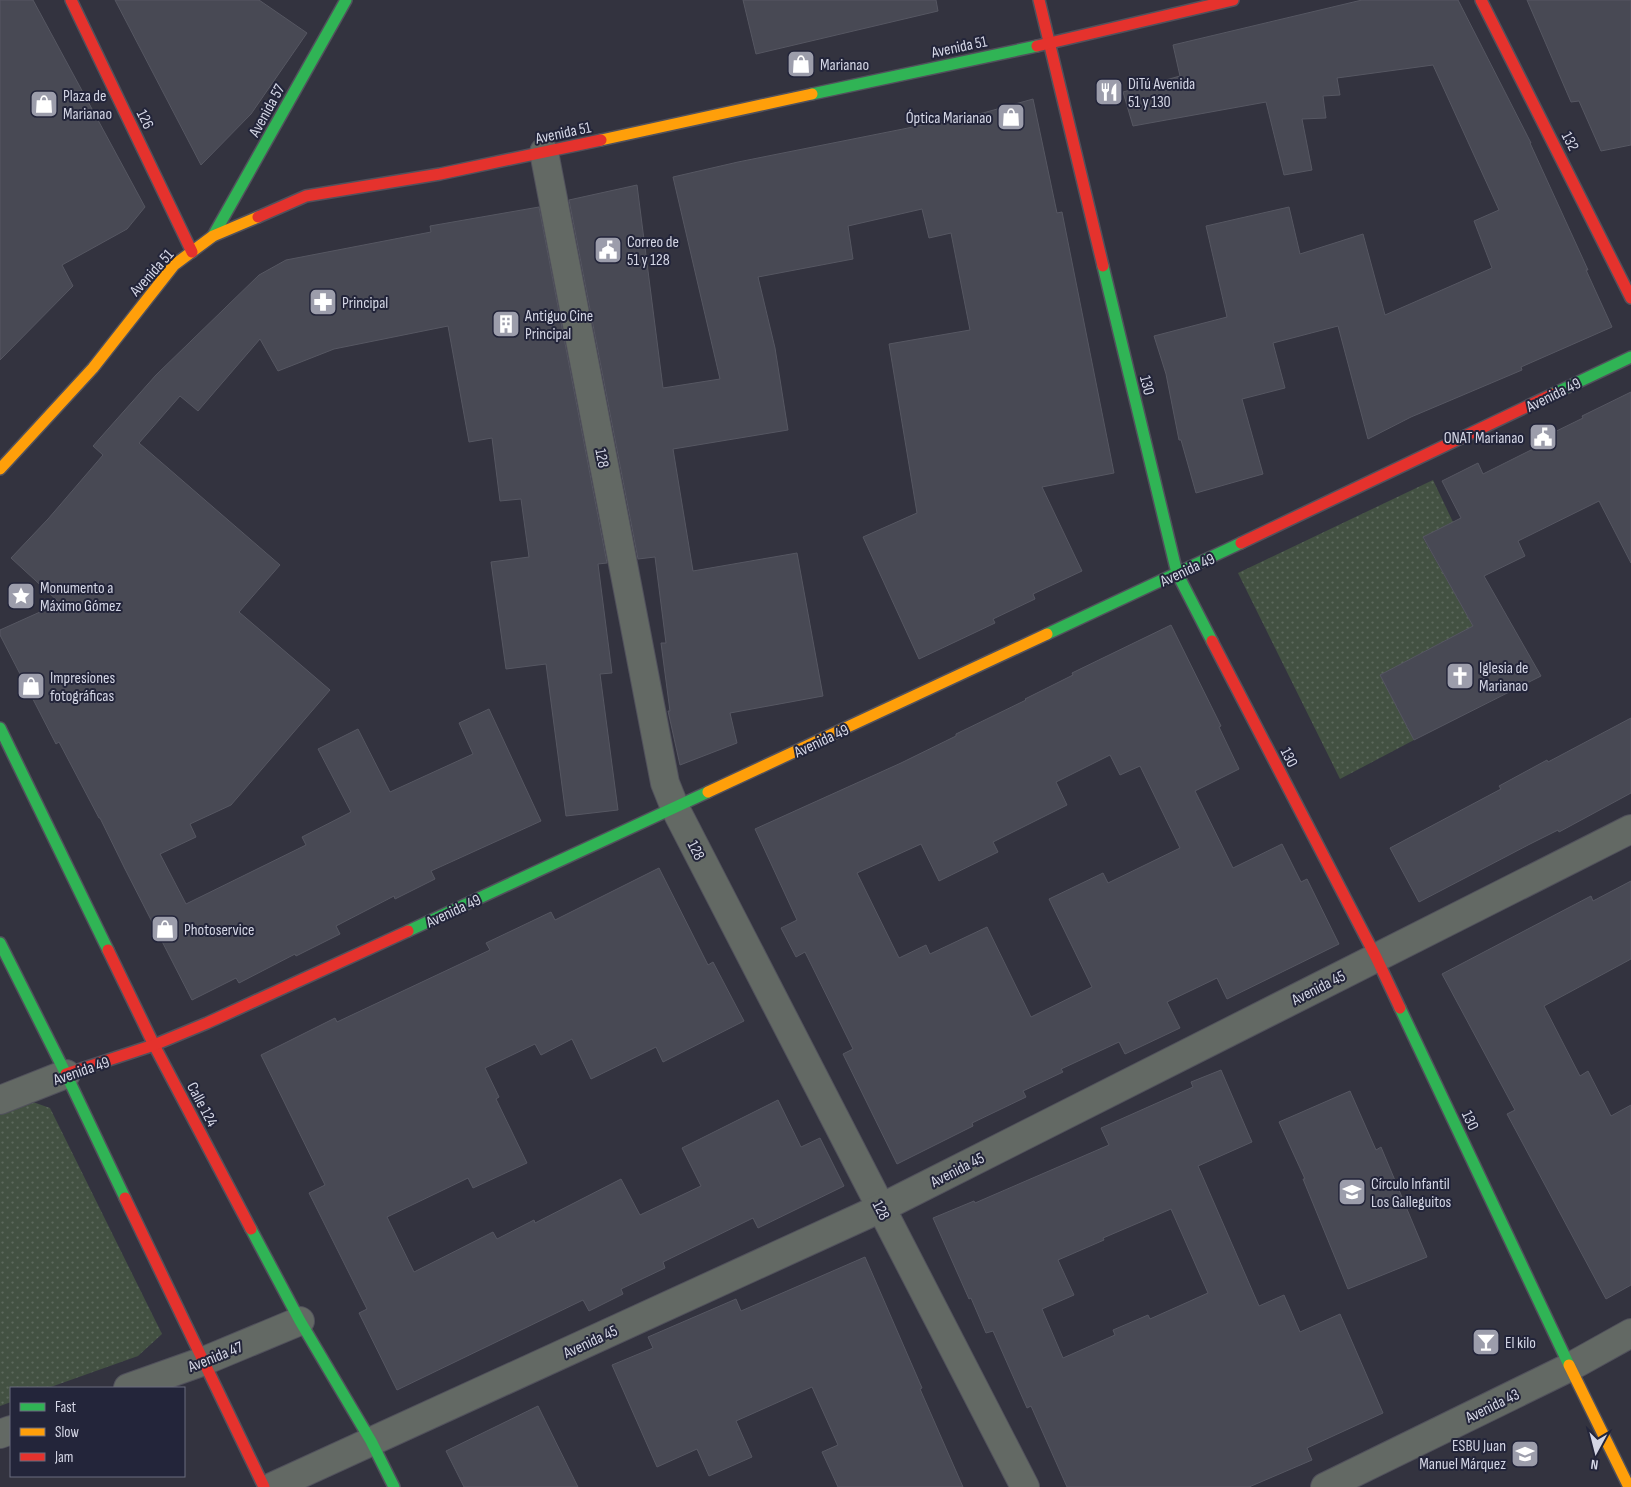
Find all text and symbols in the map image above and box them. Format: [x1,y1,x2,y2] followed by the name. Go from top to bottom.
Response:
[929,32,989,63] street label: Avenida 51
[786,49,816,79] shop icon: Marianao
[820,56,869,75] place label: Marianao
[1128,75,1195,112] place label: DiTú Avenida 51 y 130
[1094,77,1124,107] restaurant icon: DiTú Avenida 51 y 130
[245,81,290,141] street label: Avenida 57
[63,87,112,124] place label: Plaza de Marianao
[29,89,59,119] shop icon: Plaza de Marianao
[996,102,1026,132] shop icon: Óptica Marianao
[132,107,157,133] street label: 126
[906,109,992,128] place label: Óptica Marianao
[533,118,593,149] street label: Avenida 51
[1557,129,1582,154] street label: 132
[627,233,679,270] place label: Correo de 51 y 128
[593,235,623,265] public building icon: Correo de 51 y 128
[126,245,178,301] street label: Avenida 51
[308,287,338,317] pharmacy icon: Principal
[342,294,388,313] place label: Principal
[524,307,593,344] place label: Antiguo Cine Principal
[491,309,521,339] building icon: Antiguo Cine Principal
[1135,374,1158,397] street label: 130
[1522,374,1584,417] street label: Avenida 49
[1528,422,1558,452] public building icon: ONAT Marianao
[1444,429,1524,448] place label: ONAT Marianao
[590,447,613,470] street label: 128
[1156,549,1218,592] street label: Avenida 49
[40,579,121,616] place label: Monumento a Máximo Gómez
[6,581,36,611] place icon: Monumento a Máximo Gómez
[1479,659,1529,696] place label: Iglesia de Marianao
[1445,661,1475,691] church icon: Iglesia de Marianao
[50,669,116,706] place label: Impresiones fotográficas
[16,671,46,701] shop icon: Impresiones fotográficas
[790,720,852,763] street label: Avenida 49
[1276,745,1302,771] street label: 130
[683,838,709,864] street label: 128
[422,890,484,933] street label: Avenida 49
[150,914,180,944] shop icon: Photoservice
[184,921,254,940] place label: Photoservice
[1288,967,1349,1010] street label: Avenida 45
[50,1053,112,1090] street label: Avenida 49
[182,1079,221,1130] street label: Calle 124
[1457,1108,1482,1133] street label: 130
[927,1149,988,1192] street label: Avenida 45
[1371,1175,1452,1212] place label: Círculo Infantil Los Galleguitos
[1337,1177,1367,1207] school or university icon: Círculo Infantil Los Galleguitos
[868,1198,894,1224] street label: 128
[560,1322,621,1364] street label: Avenida 45
[1471,1327,1501,1357] bar icon: El kilo
[1505,1334,1536,1353] place label: El kilo
[184,1338,246,1377] street label: Avenida 47
[1462,1385,1523,1428] street label: Avenida 43
[10,1387,185,1477] legend
[55,1398,77,1417] text: Fast
[55,1423,79,1442] text: Slow
[1571,1427,1621,1477] north arrow
[1419,1437,1506,1474] place label: ESBU Juan Manuel Márquez
[1510,1439,1540,1469] school or university icon: ESBU Juan Manuel Márquez
[54,1448,73,1467] text: Jam
[1590,1456,1599,1473] text: N

